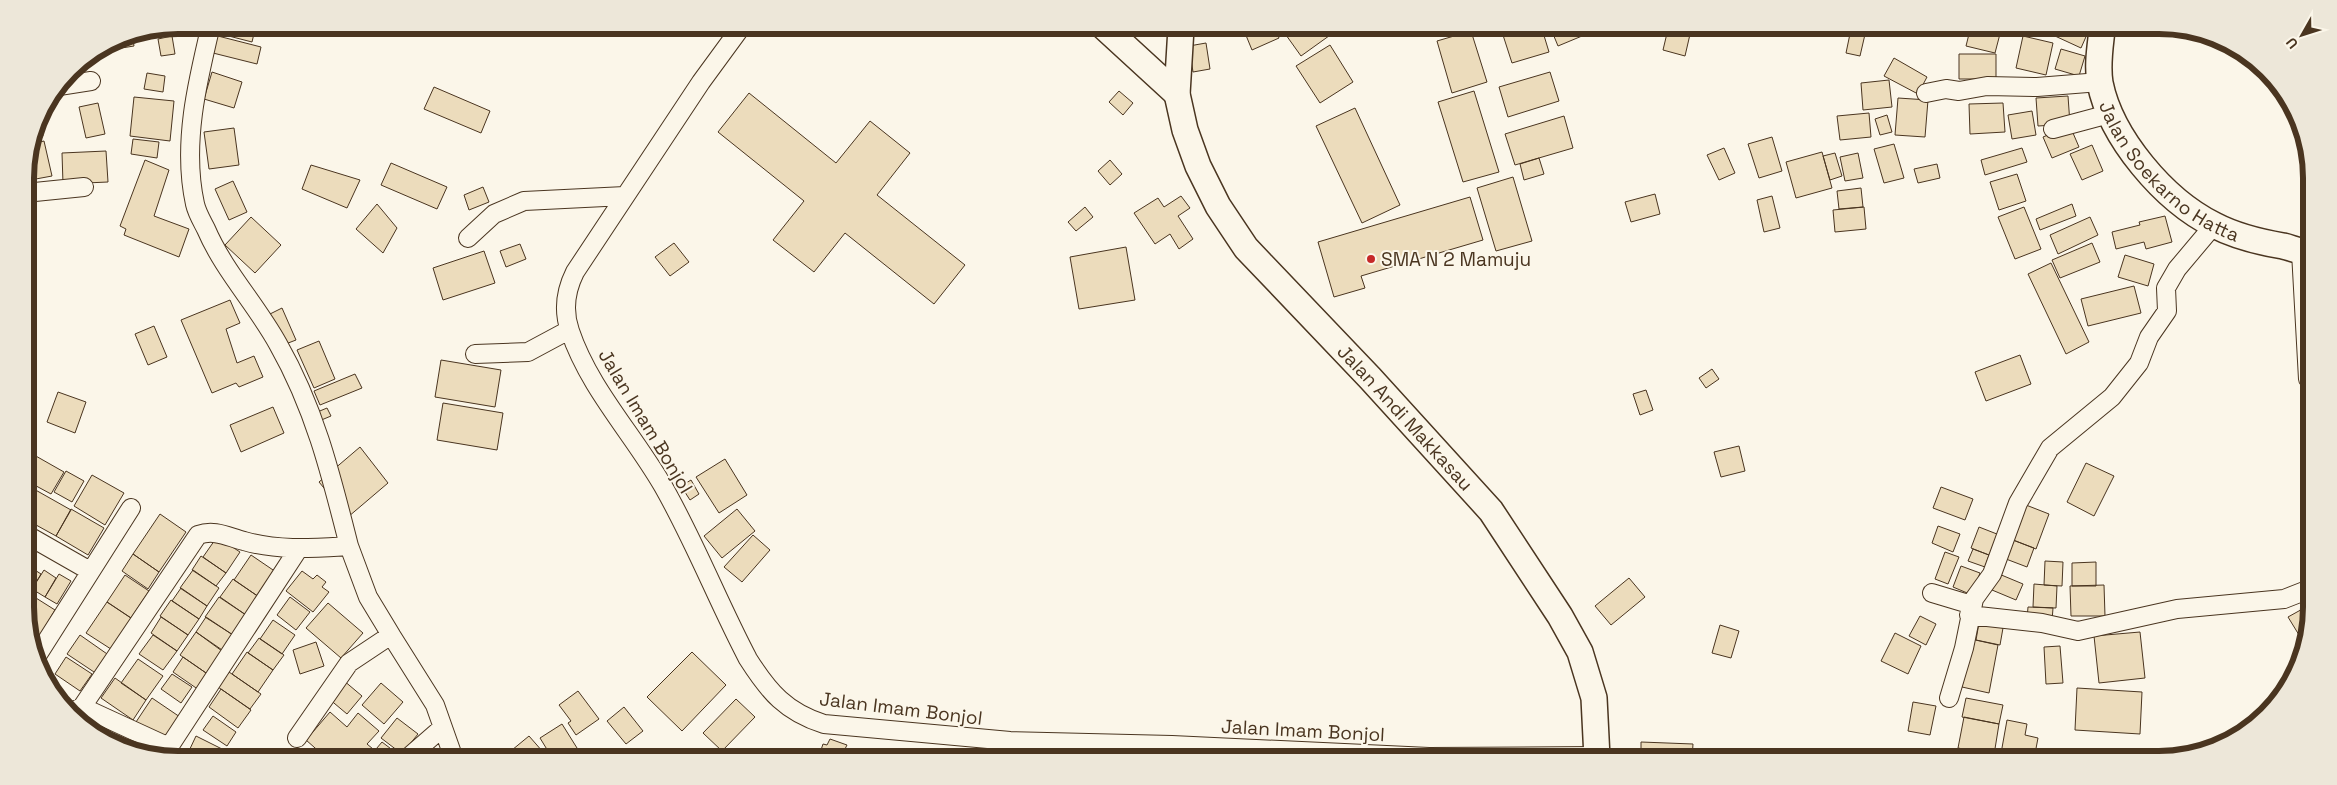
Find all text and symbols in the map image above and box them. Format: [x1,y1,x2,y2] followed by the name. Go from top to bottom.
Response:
[2277,10,2327,60] north arrow
[2282,34,2302,53] text: U
[2093,98,2243,248] street label: Jalan Soekarno Hatta
[1381,247,1531,272] place label: SMA N 2 Mamuju
[1365,253,1377,265] marker: SMA N 2 Mamuju
[1332,339,1478,496] street label: Jalan Andi Makkasau
[593,345,699,498] street label: Jalan Imam Bonjol
[818,686,984,731] street label: Jalan Imam Bonjol
[1220,714,1386,747] street label: Jalan Imam Bonjol

